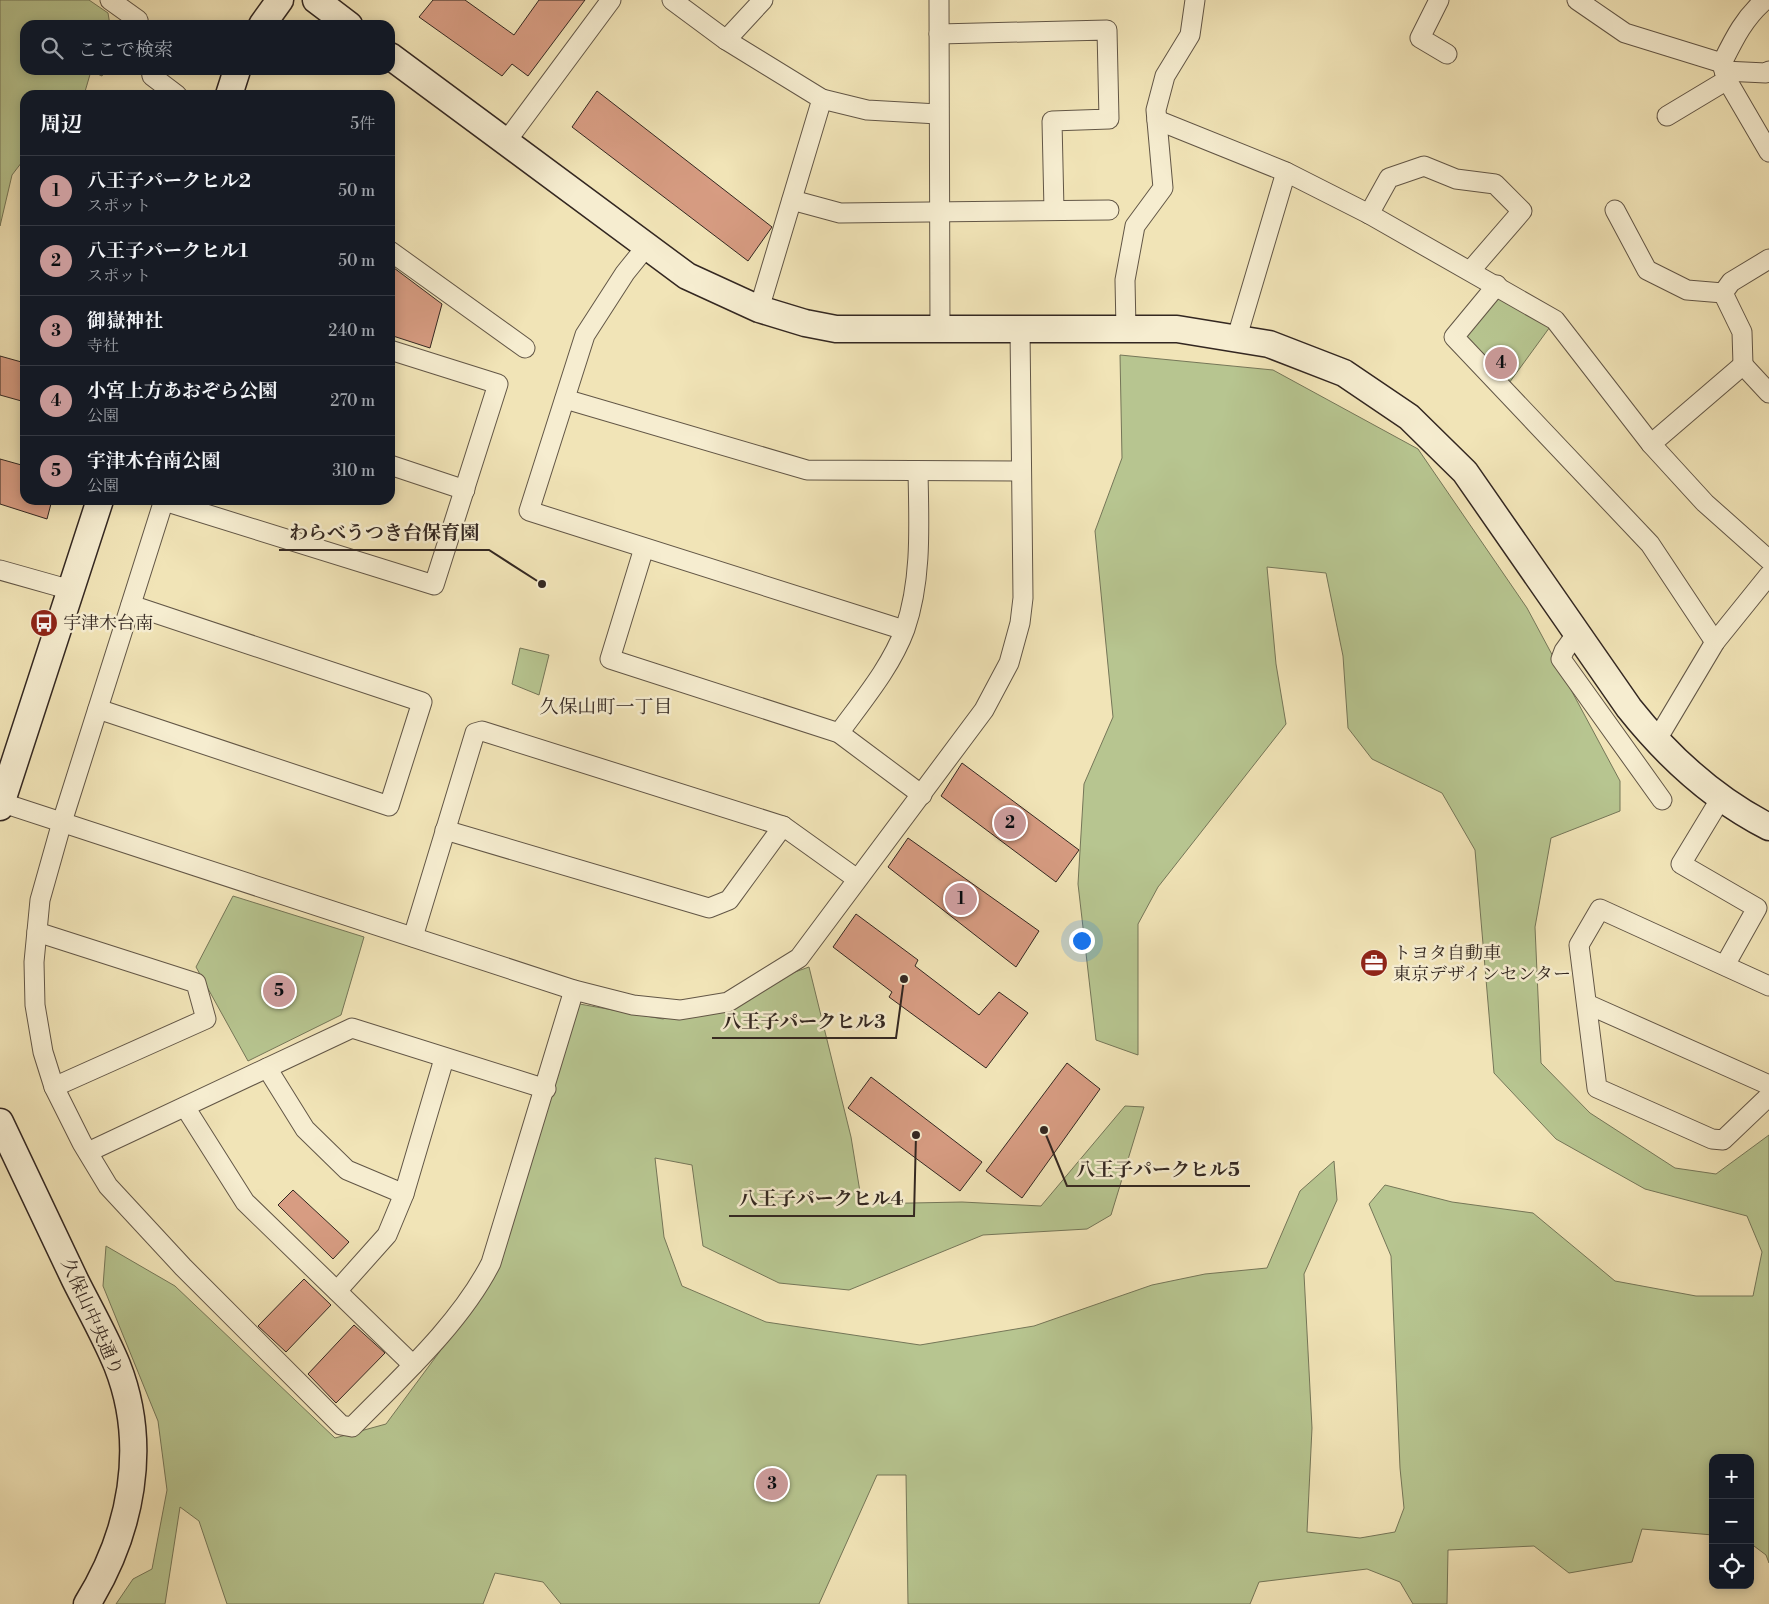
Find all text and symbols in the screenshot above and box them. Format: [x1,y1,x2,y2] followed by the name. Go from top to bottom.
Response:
[20,20,395,75] search box
[38,34,66,62] icon: search
[78,38,173,62] text: ここで検索
[40,112,82,138] text: 周辺
[350,114,375,134] text: 5件
[87,169,251,193] text: 八王子パークヒル2
[52,181,60,201] text: 1
[338,181,375,201] text: 50 m
[87,196,151,216] text: スポット
[87,239,248,263] text: 八王子パークヒル1
[51,251,61,271] text: 2
[338,251,375,271] text: 50 m
[87,266,151,286] text: スポット
[87,309,163,333] text: 御嶽神社
[51,321,61,341] text: 3
[328,321,375,341] text: 240 m
[87,336,119,356] text: 寺社
[1485,344,1517,382] pin: 4
[87,379,277,403] text: 小宮上方あおぞら公園
[51,391,61,411] text: 4
[330,391,375,411] text: 270 m
[87,406,119,426] text: 公園
[87,449,220,473] text: 宇津木台南公園
[51,461,61,481] text: 5
[332,461,375,481] text: 310 m
[87,476,119,496] text: 公園
[279,516,489,550] callout: わらべうつき台保育園
[289,521,479,545] text: わらべうつき台保育園
[29,608,59,638] bus stop icon: 宇津木台南
[63,612,153,635] place label: 宇津木台南
[539,695,673,719] district label: 久保山町一丁目
[994,804,1026,842] pin: 2
[945,880,977,918] pin: 1
[1069,928,1095,954] your location
[1393,942,1571,986] place label: トヨタ自動車 東京デザインセンター
[1359,948,1389,978] office icon: トヨタ自動車 東京デザインセンター
[263,972,295,1010] pin: 5
[712,1004,896,1038] callout: 八王子パークヒル3
[722,1010,886,1034] text: 八王子パークヒル3
[1067,1152,1250,1186] callout: 八王子パークヒル5
[1076,1158,1240,1182] text: 八王子パークヒル5
[729,1182,914,1216] callout: 八王子パークヒル4
[739,1187,904,1211] text: 八王子パークヒル4
[56,1255,128,1379] street label: 久保山中央通り
[1709,1454,1754,1589] map controls
[1709,1454,1754,1499] button: +
[756,1465,788,1503] pin: 3
[1709,1499,1754,1544] button: −
[1709,1544,1754,1589] button: locate

